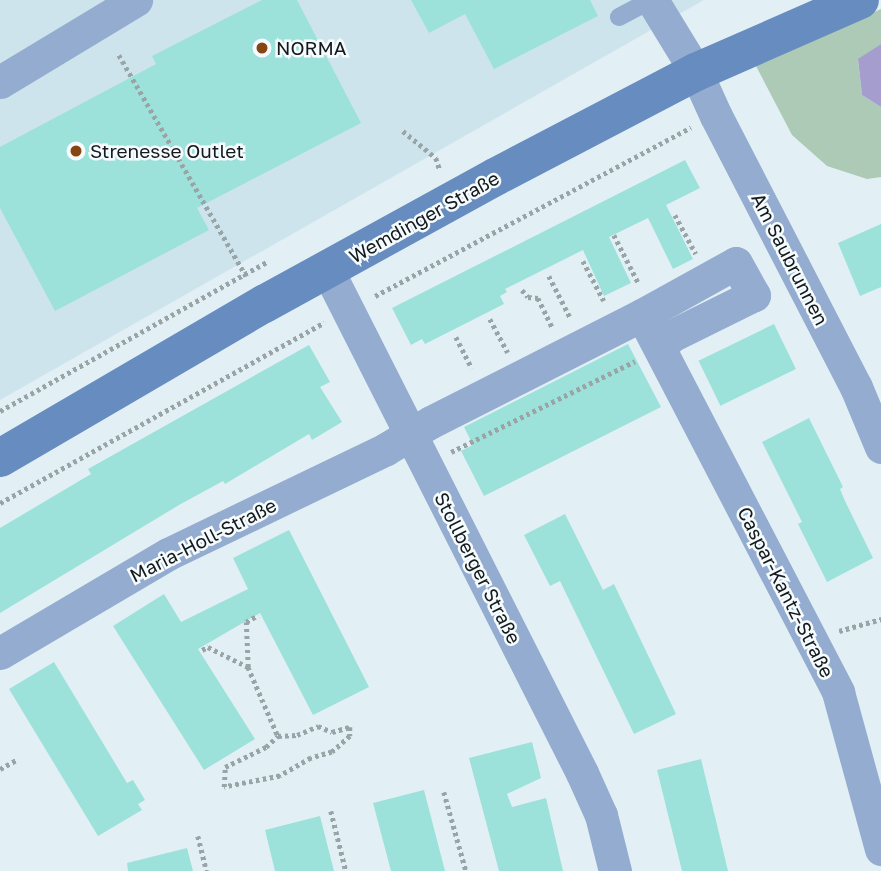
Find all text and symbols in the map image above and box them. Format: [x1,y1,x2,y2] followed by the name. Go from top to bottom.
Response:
[276,37,346,59] place label: NORMA
[254,40,270,56] marker: NORMA
[90,140,244,162] place label: Strenesse Outlet
[68,143,84,159] marker: Strenesse Outlet
[345,166,503,268] street label: Wemdinger Straße
[747,189,833,329] street label: Am Saubrunnen
[430,488,526,648] street label: Stollberger Straße
[126,493,280,587] street label: Maria-Holl-Straße
[733,503,839,681] street label: Caspar-Kantz-Straße

